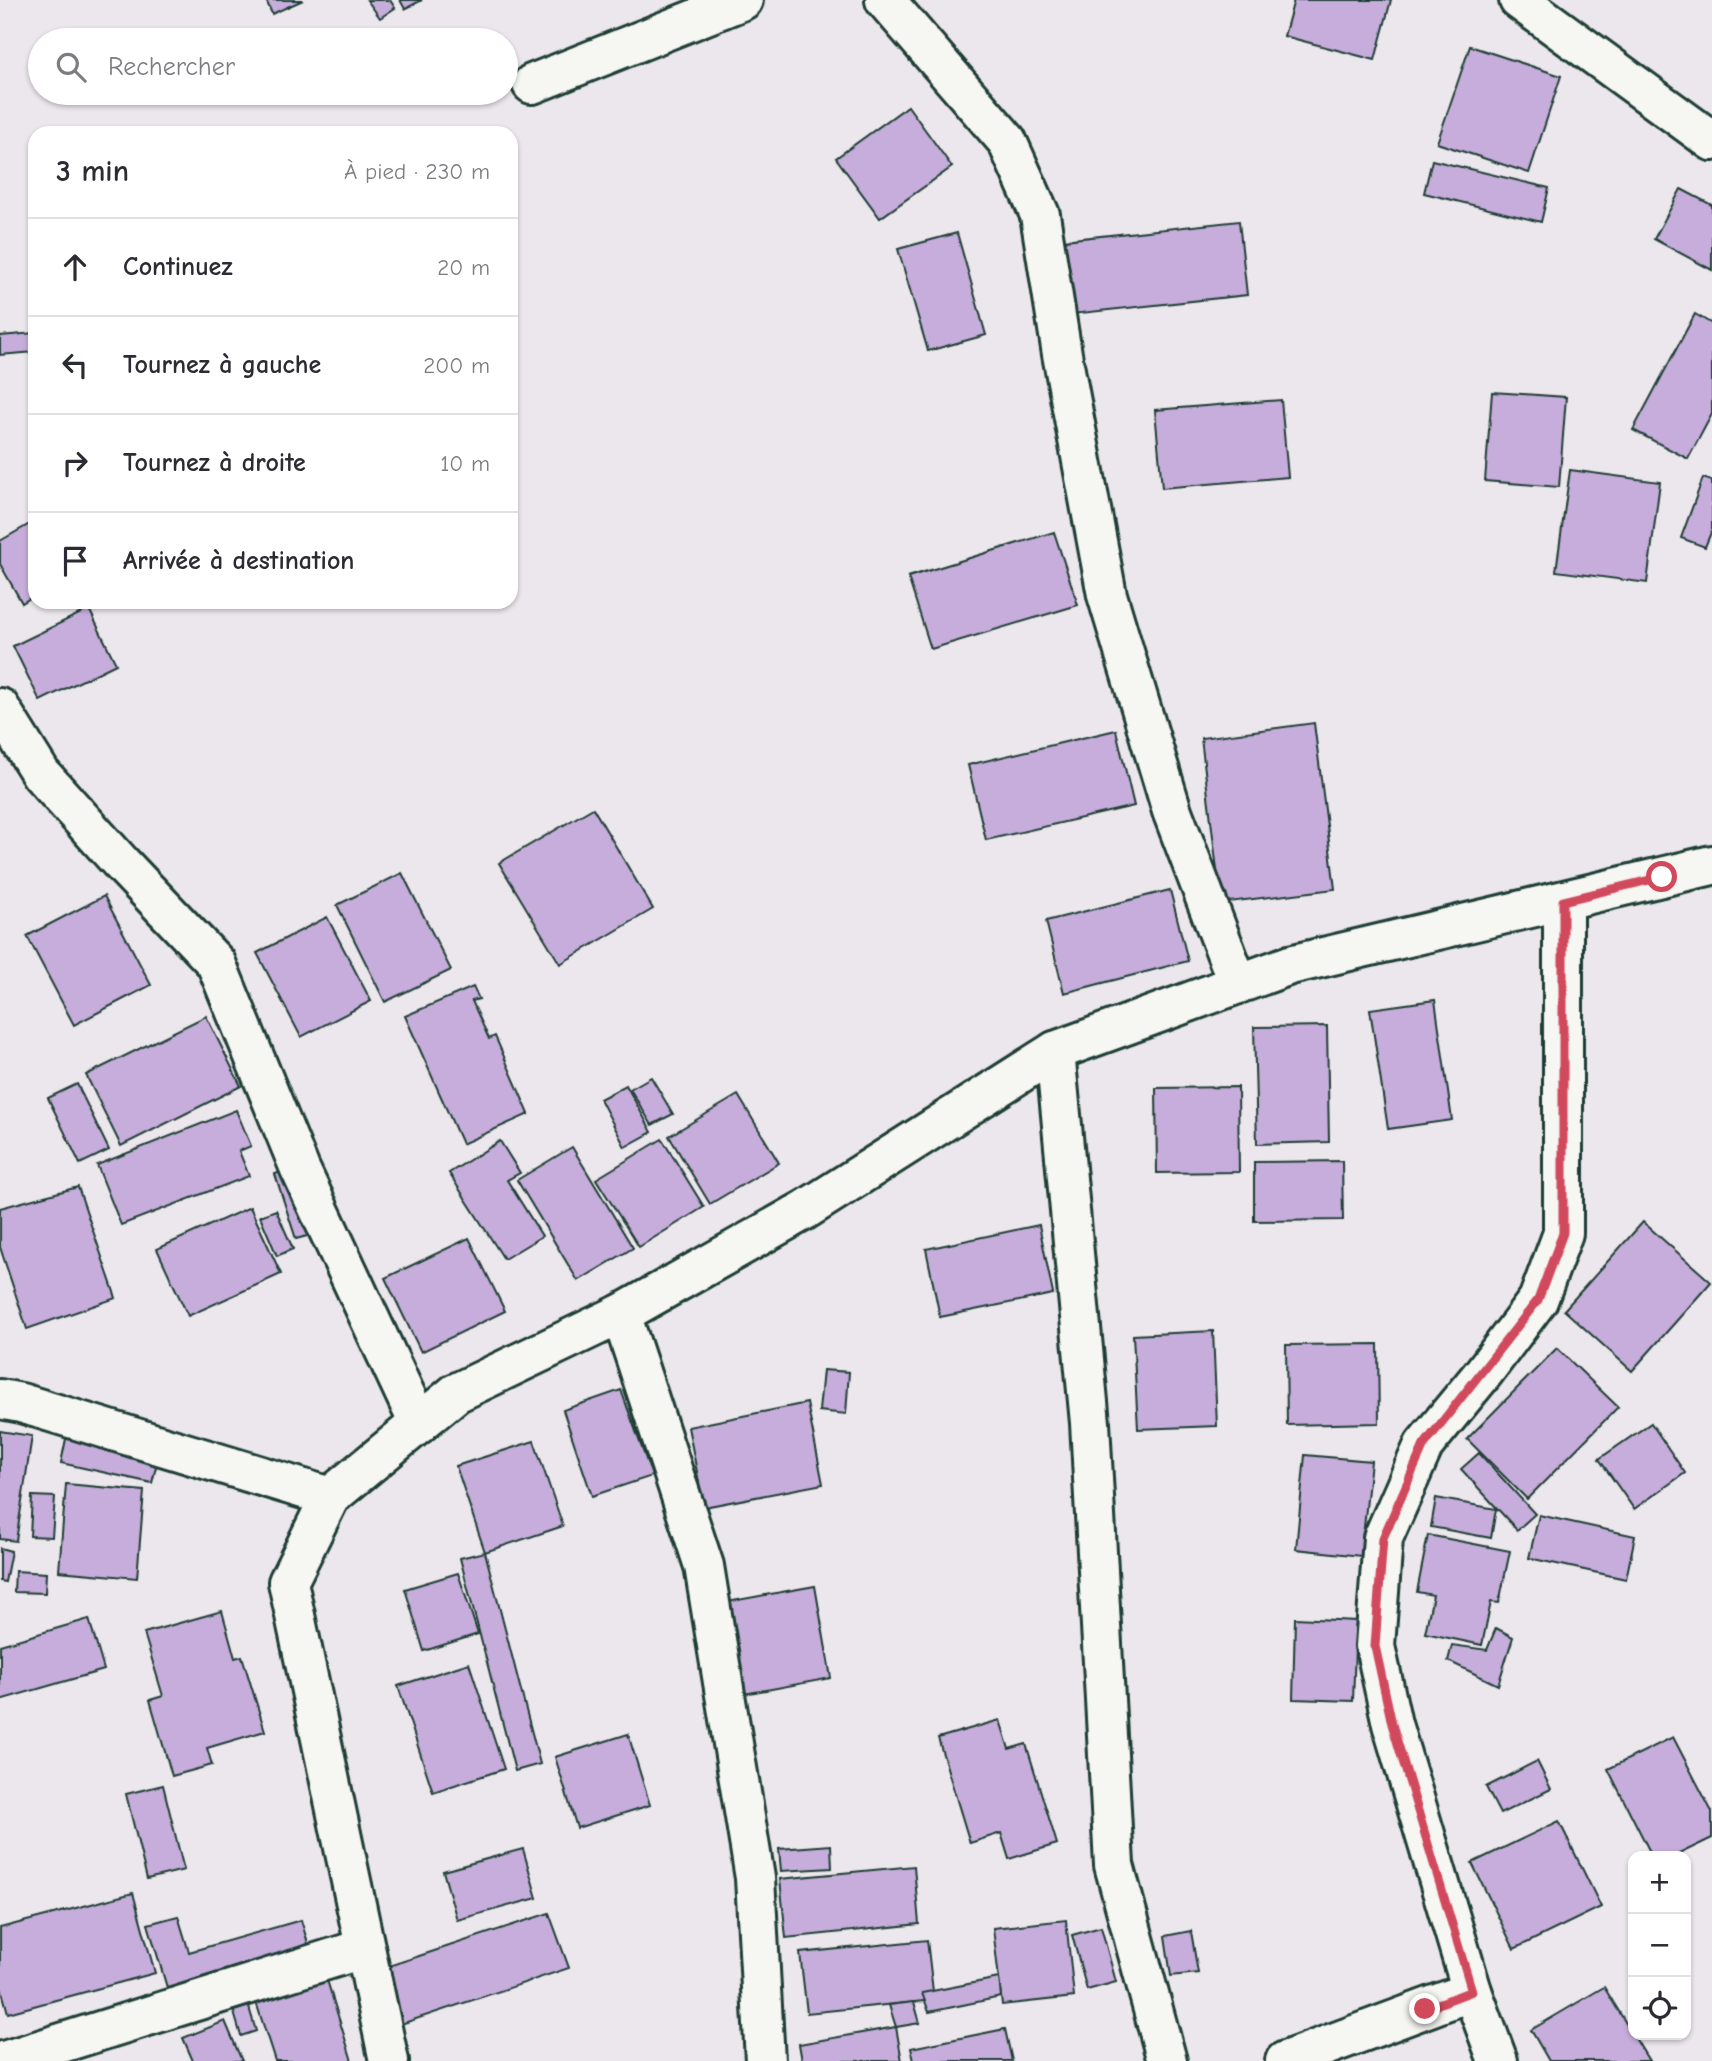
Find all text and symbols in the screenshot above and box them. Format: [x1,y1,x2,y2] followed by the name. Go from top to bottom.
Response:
[28,28,518,105] search box
[52,48,90,86] icon: search
[108,52,235,82] text: Rechercher
[56,154,129,189] text: 3 min
[344,158,490,185] text: À pied · 230 m
[56,248,94,286] icon: ahead
[123,252,233,282] text: Continuez
[437,254,490,281] text: 20 m
[56,346,94,384] icon: left
[123,350,321,380] text: Tournez à gauche
[423,352,490,379] text: 200 m
[56,444,94,482] icon: right
[123,448,306,478] text: Tournez à droite
[440,450,490,477] text: 10 m
[56,542,94,580] icon: arrive
[123,546,354,576] text: Arrivée à destination
[1646,861,1677,892] route start
[1628,1851,1691,2040] map controls
[1628,1851,1691,1914] button: +
[1628,1914,1691,1977] button: −
[1628,1977,1691,2040] button: locate
[1409,1993,1440,2024] route end

